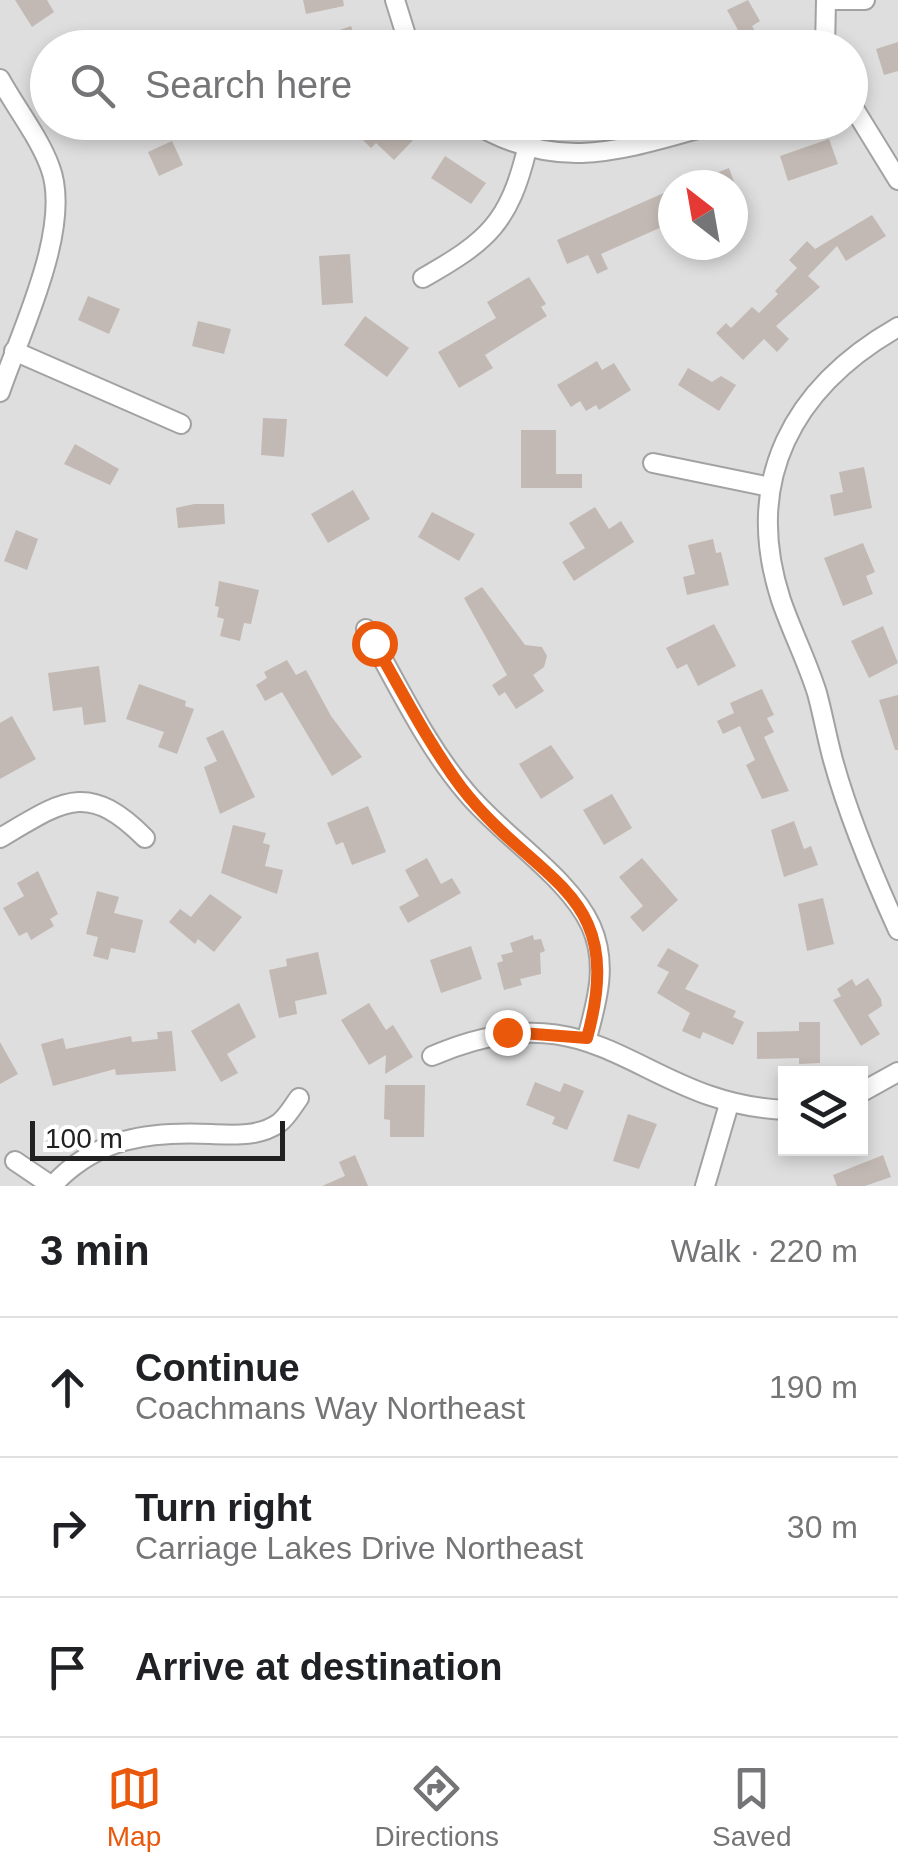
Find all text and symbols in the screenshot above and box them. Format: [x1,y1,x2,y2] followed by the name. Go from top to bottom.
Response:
[30,30,868,140] search box
[65,58,120,113] icon: search
[145,64,352,106] text: Search here
[658,170,748,260] north arrow
[352,621,398,667] route start
[485,1010,531,1056] route end
[778,1066,868,1156] map controls
[778,1066,868,1156] button: layers
[30,1116,285,1160] scale bar
[45,1123,123,1154] text: 100 m
[40,1227,150,1274] text: 3 min
[671,1233,858,1269] text: Walk · 220 m
[135,1347,300,1389] text: Continue
[40,1360,95,1415] icon: ahead
[769,1369,858,1405] text: 190 m
[135,1390,525,1426] text: Coachmans Way Northeast
[135,1487,312,1529] text: Turn right
[40,1500,95,1555] icon: right
[787,1509,858,1545] text: 30 m
[135,1530,583,1566] text: Carriage Lakes Drive Northeast
[40,1640,95,1695] icon: arrive
[135,1646,502,1688] text: Arrive at destination
[107,1761,162,1853] tab: Map
[375,1761,499,1853] tab: Directions
[712,1761,791,1853] tab: Saved

